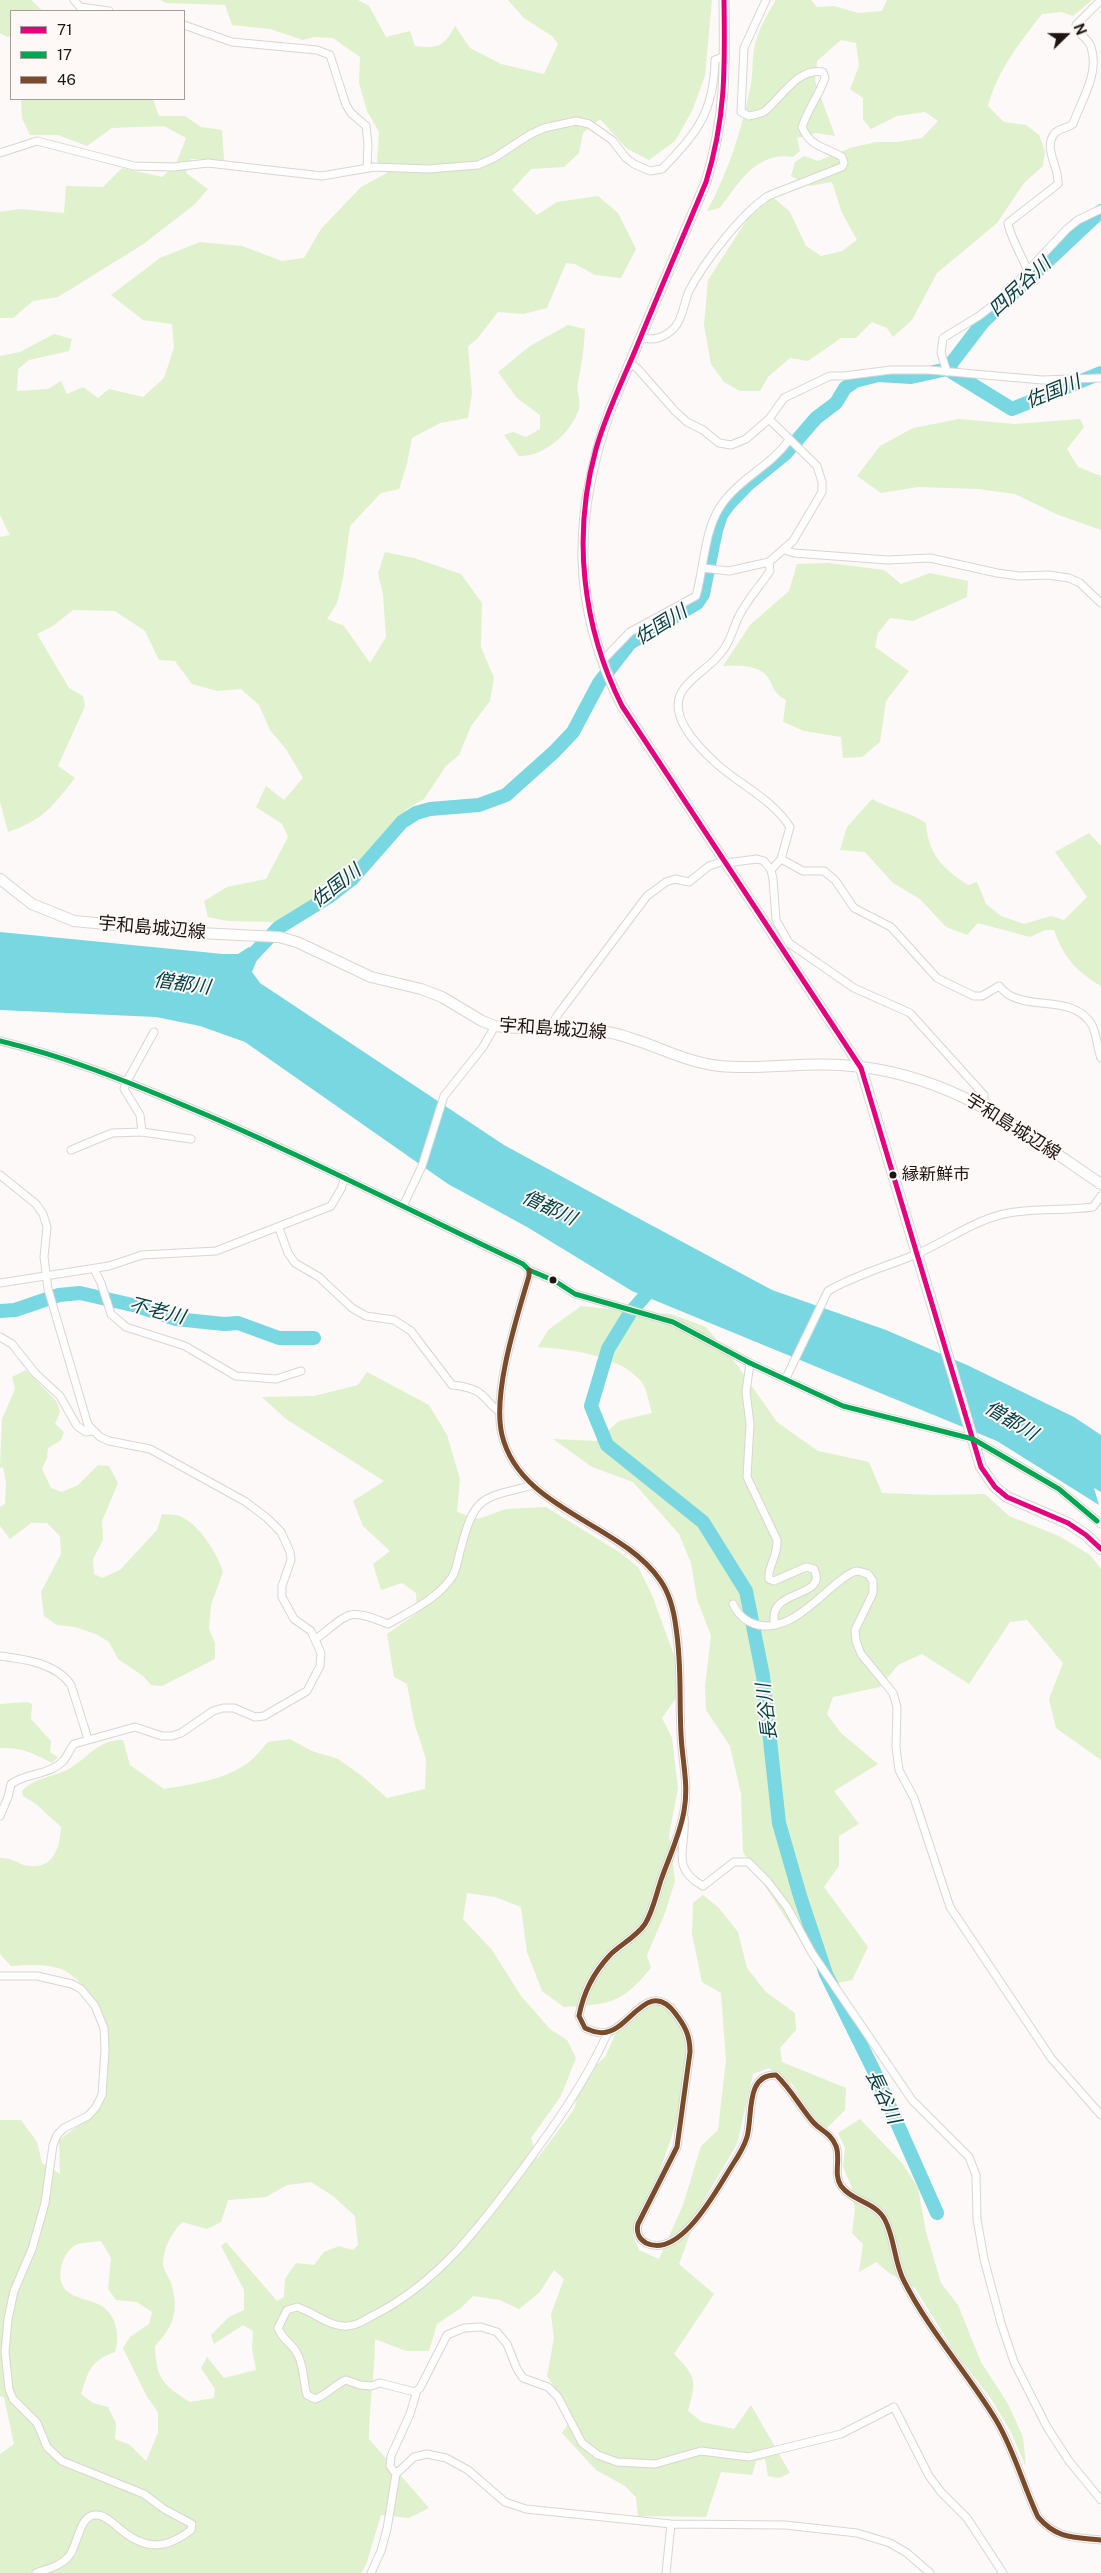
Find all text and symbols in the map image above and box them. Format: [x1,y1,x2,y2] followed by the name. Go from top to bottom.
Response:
[10,10,185,100] legend
[1041,10,1091,60] north arrow
[57,21,72,38] text: 71
[1070,21,1089,37] text: N
[57,46,72,63] text: 17
[57,71,76,88] text: 46
[984,253,1056,321] water label: 四尻谷川
[1022,371,1084,413] water label: 佐国川
[631,600,691,650] water label: 佐国川
[307,859,365,913] water label: 佐国川
[97,913,207,943] street label: 宇和島城辺線
[152,969,212,999] water label: 僧都川
[498,1014,608,1044] street label: 宇和島城辺線
[961,1089,1065,1165] street label: 宇和島城辺線
[902,1165,970,1185] place label: 縁新鮮市
[888,1170,898,1180] marker: 縁新鮮市
[518,1186,580,1230] water label: 僧都川
[548,1275,558,1285] unlabelled marker
[127,1293,187,1329] water label: 不老川
[981,1397,1041,1445] water label: 僧都川
[752,1682,782,1742] water label: 長谷川
[861,2066,905,2128] water label: 長谷川

